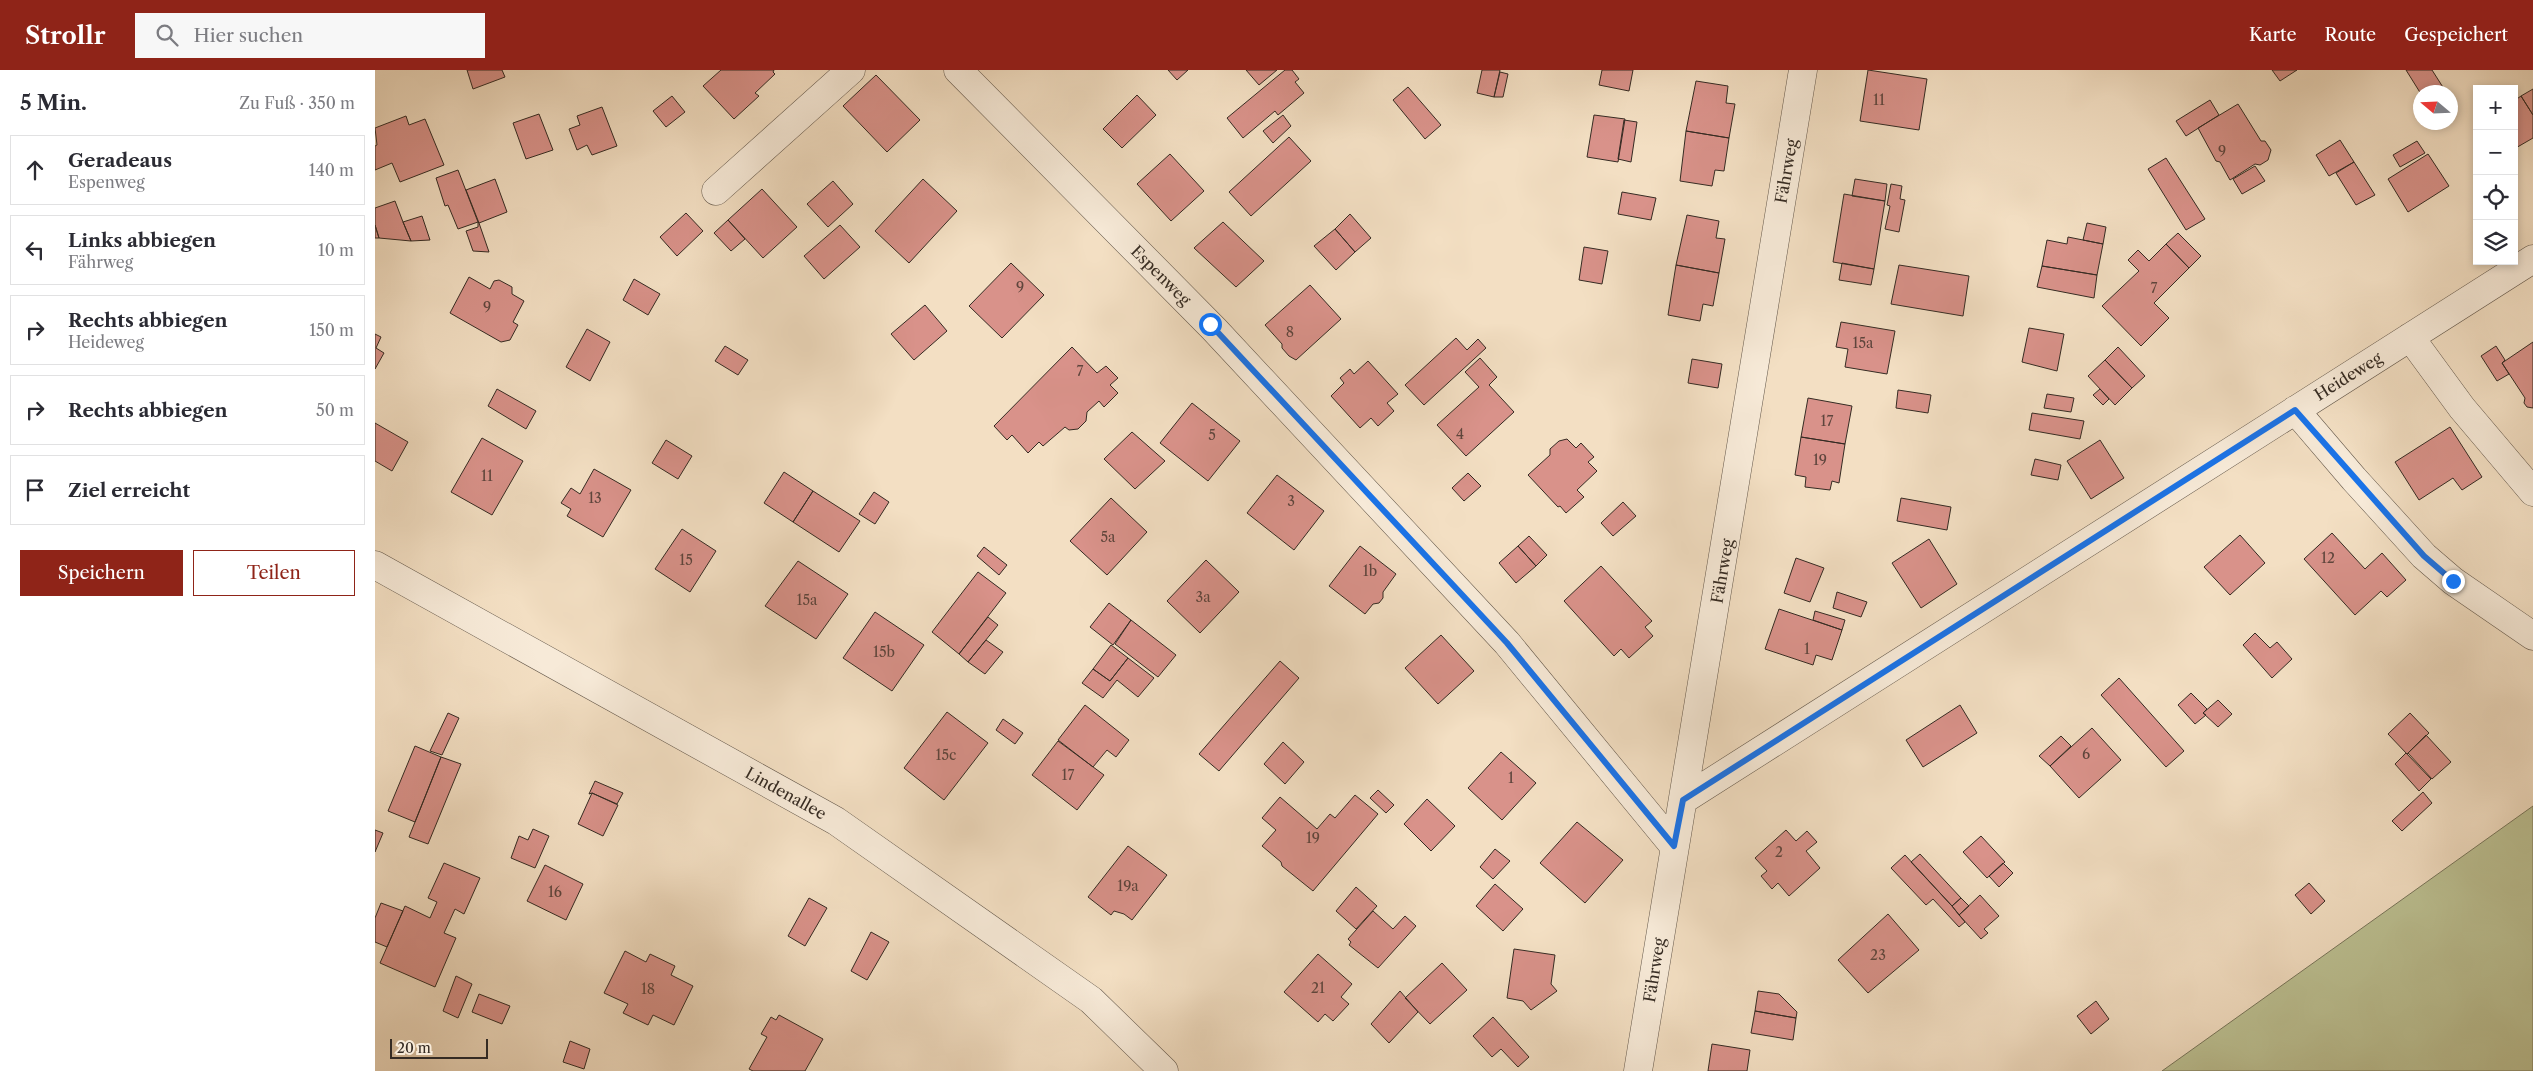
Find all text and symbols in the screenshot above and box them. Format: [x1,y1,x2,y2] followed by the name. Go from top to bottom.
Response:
[135,13,485,58] search box
[25,21,105,50] text: Strollr
[153,21,181,49] icon: search
[193,24,303,47] text: Hier suchen
[2249,24,2297,46] text: Karte
[2325,24,2376,46] text: Route
[2404,24,2508,46] text: Gespeichert
[2413,85,2458,130] north arrow
[2473,85,2518,265] map controls
[2473,85,2518,130] button: +
[20,90,87,115] text: 5 Min.
[1873,91,1885,109] house number: 11
[239,93,355,113] text: Zu Fuß · 350 m
[2473,130,2518,175] button: −
[1770,137,1802,205] street label: Fährweg
[2218,142,2226,160] house number: 9
[68,149,172,172] text: Geradeaus
[21,156,49,184] icon: ahead
[309,160,354,180] text: 140 m
[68,172,145,192] text: Espenweg
[2473,175,2518,220] button: locate
[2473,220,2518,265] button: layers
[68,229,216,252] text: Links abbiegen
[21,236,49,264] icon: left
[318,240,354,260] text: 10 m
[1127,241,1196,310] street label: Espenweg
[68,252,133,272] text: Fährweg
[1016,278,1024,296] house number: 9
[2151,279,2158,297] house number: 7
[483,298,491,316] house number: 9
[68,309,228,332] text: Rechts abbiegen
[1199,313,1222,336] route start
[21,316,49,344] icon: right
[309,320,354,340] text: 150 m
[1286,323,1294,341] house number: 8
[68,332,144,352] text: Heideweg
[1853,334,1874,352] house number: 15a
[2311,347,2386,405] street label: Heideweg
[1077,362,1084,380] house number: 7
[21,396,49,424] icon: right
[68,399,228,422] text: Rechts abbiegen
[316,400,354,420] text: 50 m
[1821,412,1833,430] house number: 17
[1456,425,1464,443] house number: 4
[1208,426,1216,444] house number: 5
[1813,451,1827,469] house number: 19
[481,467,493,485] house number: 11
[21,476,49,504] icon: arrive
[68,479,190,502] text: Ziel erreicht
[588,489,602,507] house number: 13
[1287,492,1295,510] house number: 3
[1101,528,1116,546] house number: 5a
[1706,537,1738,605] street label: Fährweg
[2321,549,2335,567] house number: 12
[20,550,183,596] button: Speichern
[193,550,355,596] button: Teilen
[679,551,693,569] house number: 15
[1363,562,1377,580] house number: 1b
[2442,570,2465,593] route end
[1195,588,1211,606] house number: 3a
[797,591,818,609] house number: 15a
[1804,640,1810,658] house number: 1
[873,643,895,661] house number: 15b
[2082,745,2090,763] house number: 6
[936,746,956,764] house number: 15c
[742,762,830,824] street label: Lindenallee
[1062,766,1074,784] house number: 17
[1508,769,1514,787] house number: 1
[1306,829,1320,847] house number: 19
[1775,843,1783,861] house number: 2
[1117,877,1139,895] house number: 19a
[548,883,562,901] house number: 16
[1639,936,1669,1004] street label: Fährweg
[1870,946,1886,964] house number: 23
[1311,979,1325,997] house number: 21
[641,980,655,998] house number: 18
[390,1036,487,1059] scale bar
[397,1039,431,1057] text: 20 m

